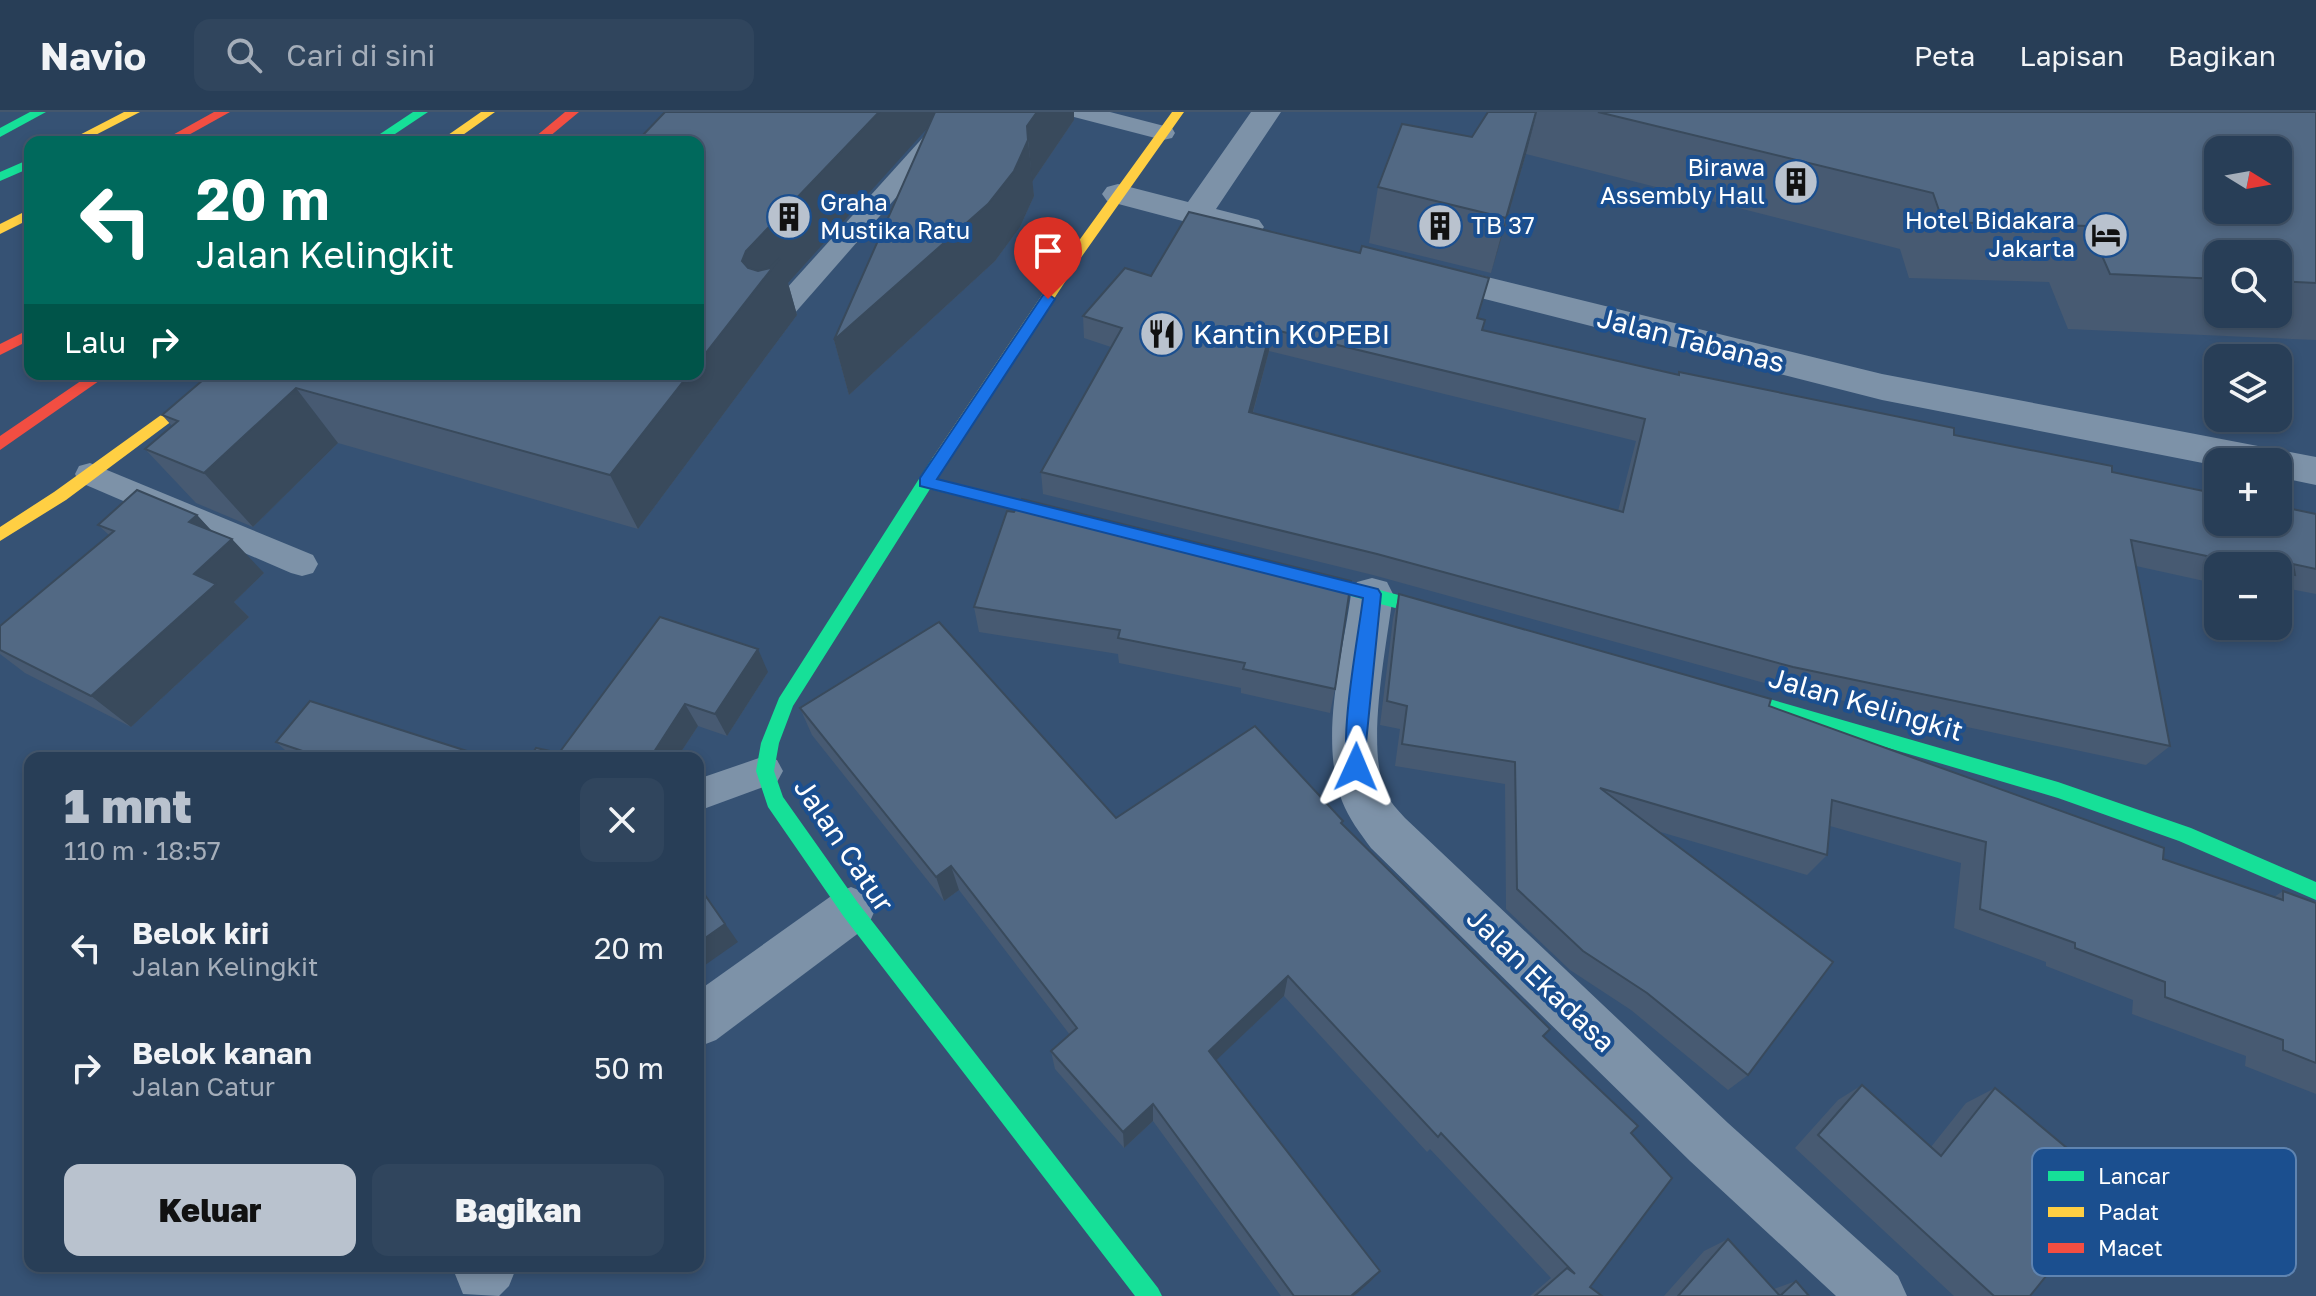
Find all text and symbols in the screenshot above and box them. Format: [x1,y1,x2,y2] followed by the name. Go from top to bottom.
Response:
[194,19,754,91] search box
[40,33,146,78] text: Navio
[222,33,266,77] icon: search
[286,37,435,73] text: Cari di sini
[1914,39,1975,72] text: Peta
[2019,39,2124,72] text: Lapisan
[2168,39,2276,72] text: Bagikan
[2204,136,2292,224] north arrow
[2204,136,2292,640] map controls
[1600,152,1765,209] place label: Birawa Assembly Hall
[1772,158,1820,206] building icon: Birawa Assembly Hall
[196,165,330,232] text: 20 m
[64,168,168,272] icon: left
[820,187,970,244] place label: Graha Mustika Ratu
[765,193,813,241] building icon: Graha Mustika Ratu
[1416,202,1464,250] building icon: TB 37
[1905,205,2075,262] place label: Hotel Bidakara Jakarta
[1471,210,1535,239] place label: TB 37
[2082,211,2130,259] hotel icon: Hotel Bidakara Jakarta
[1014,217,1082,299] pin
[1026,229,1070,273] icon: arrive
[196,233,454,276] text: Jalan Kelingkit
[2204,240,2292,328] button: search
[1594,300,1788,379] street label: Jalan Tabanas
[1138,310,1186,358] restaurant icon: Kantin KOPEBI
[1193,317,1390,350] place label: Kantin KOPEBI
[142,320,186,364] icon: right
[64,324,126,360] text: Lalu
[2204,344,2292,432] button: layers
[2204,448,2292,536] button: +
[2204,552,2292,640] button: −
[1765,660,1967,747] street label: Jalan Kelingkit
[1314,725,1398,809] position arrow
[788,772,901,918] street label: Jalan Catur
[64,776,192,834] text: 1 mnt
[580,778,664,862] button: close
[64,835,221,866] text: 110 m · 18:57
[1461,901,1622,1058] street label: Jalan Ekadasa
[132,915,269,951] text: Belok kiri
[64,926,108,970] icon: left
[594,930,664,966] text: 20 m
[132,951,318,982] text: Jalan Kelingkit
[132,1035,312,1071] text: Belok kanan
[64,1046,108,1090] icon: right
[594,1050,664,1086] text: 50 m
[132,1071,275,1102] text: Jalan Catur
[2032,1148,2296,1276] legend
[2098,1162,2170,1189] text: Lancar
[64,1164,356,1256] button: Keluar
[372,1164,664,1256] button: Bagikan
[2098,1198,2159,1225] text: Padat
[2098,1234,2163,1261] text: Macet

